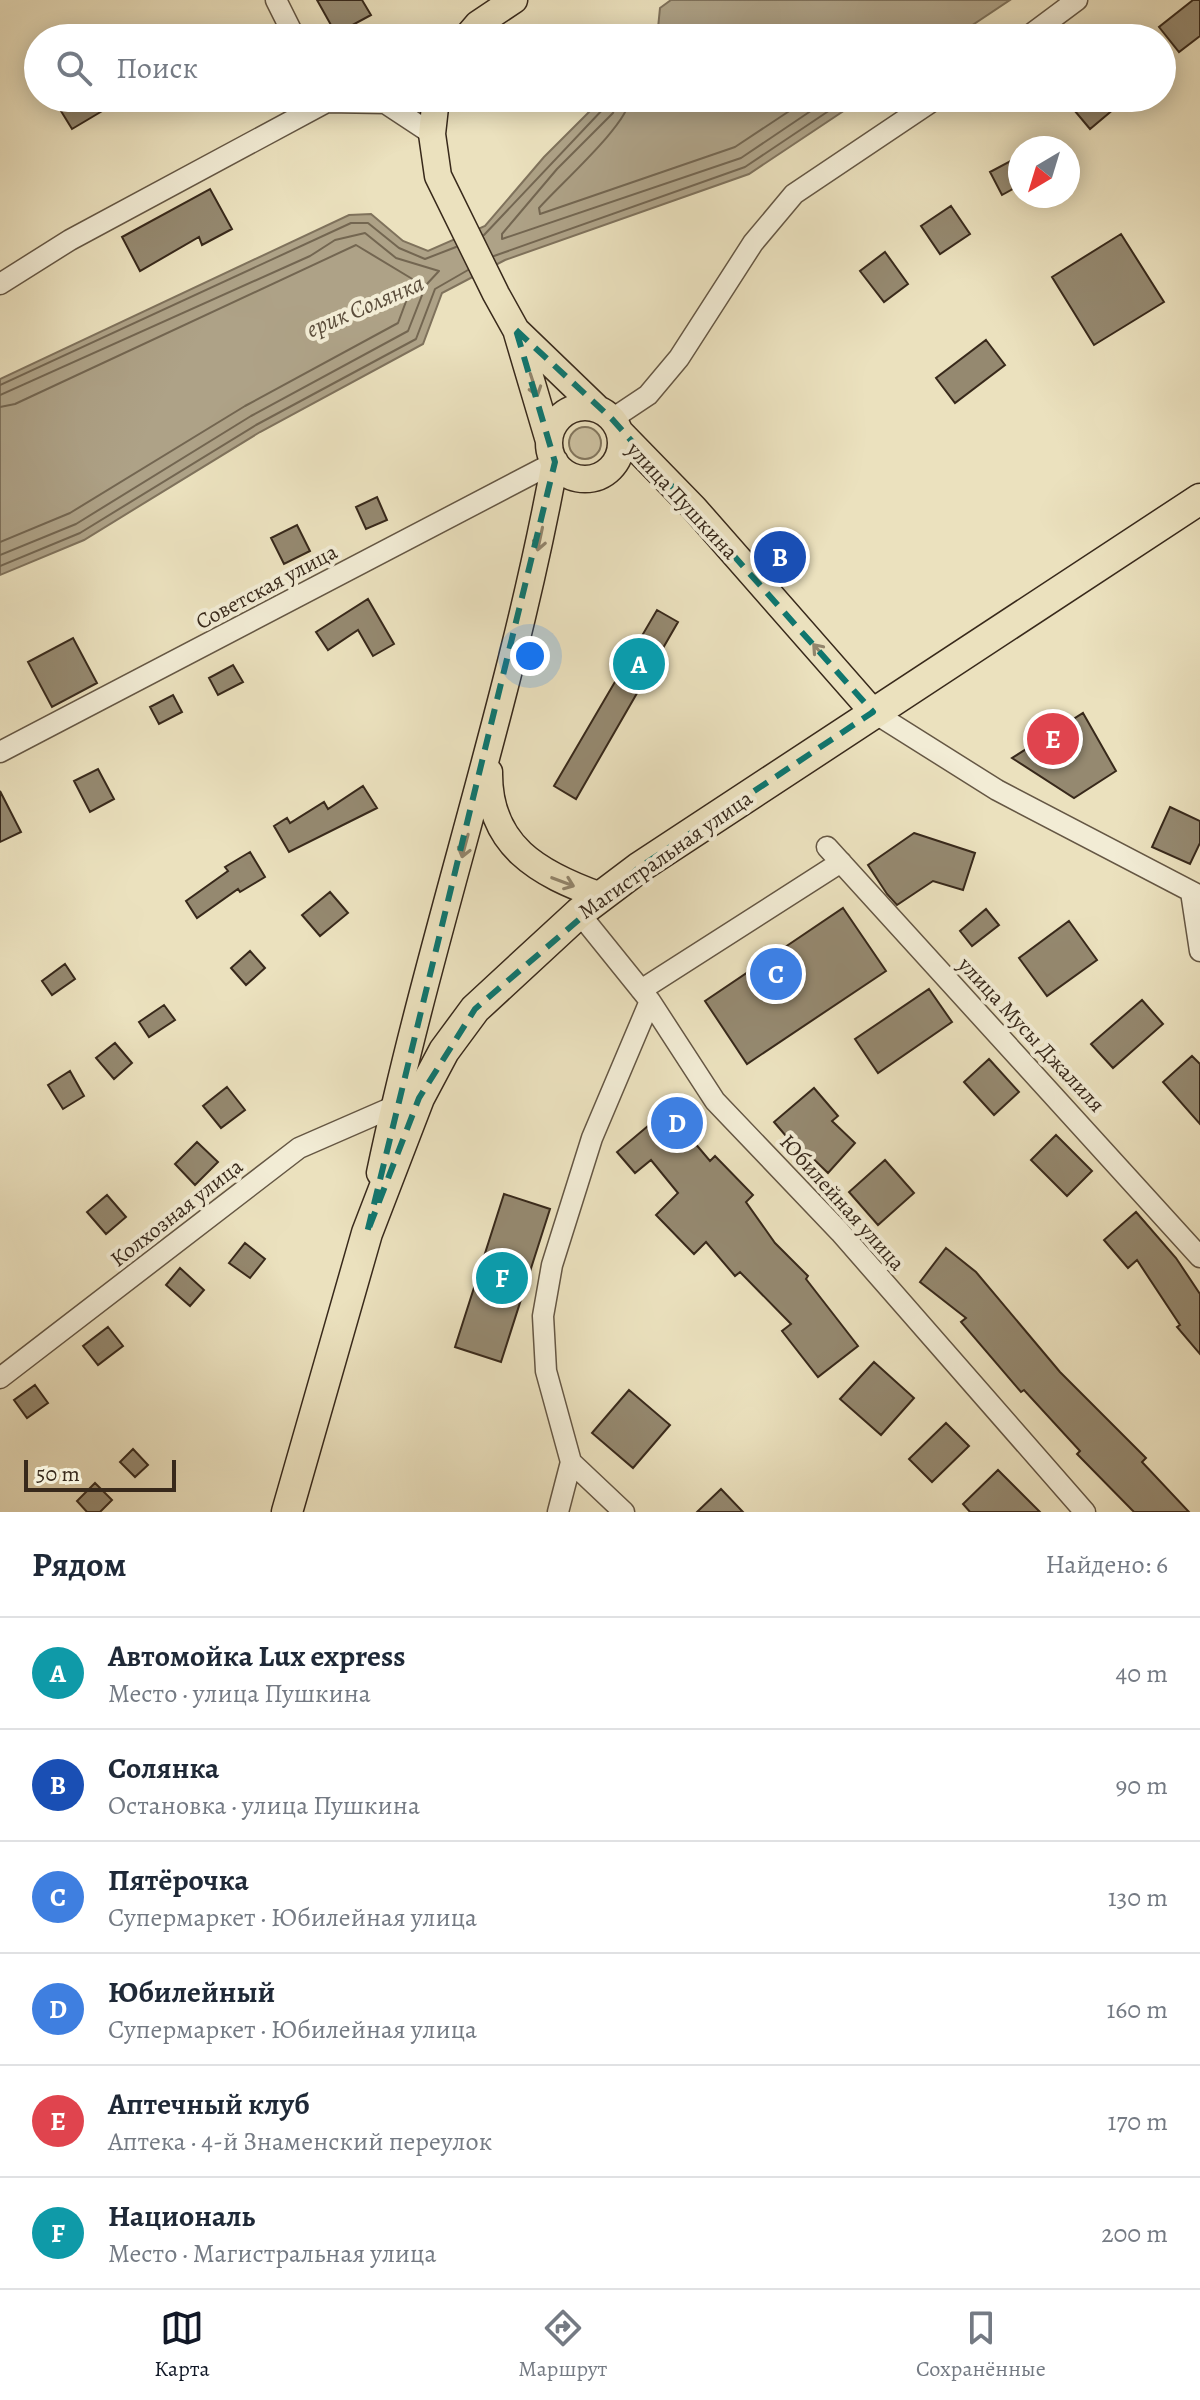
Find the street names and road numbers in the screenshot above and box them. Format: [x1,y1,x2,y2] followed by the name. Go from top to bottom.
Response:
[619,435,745,567] street label: улица Пушкина
[190,536,343,637] street label: Советская улица
[572,783,759,926] street label: Магистральная улица
[951,950,1111,1119] street label: улица Мусы Джалиля
[773,1128,912,1278] street label: Юбилейная улица
[104,1151,250,1274] street label: Колхозная улица

